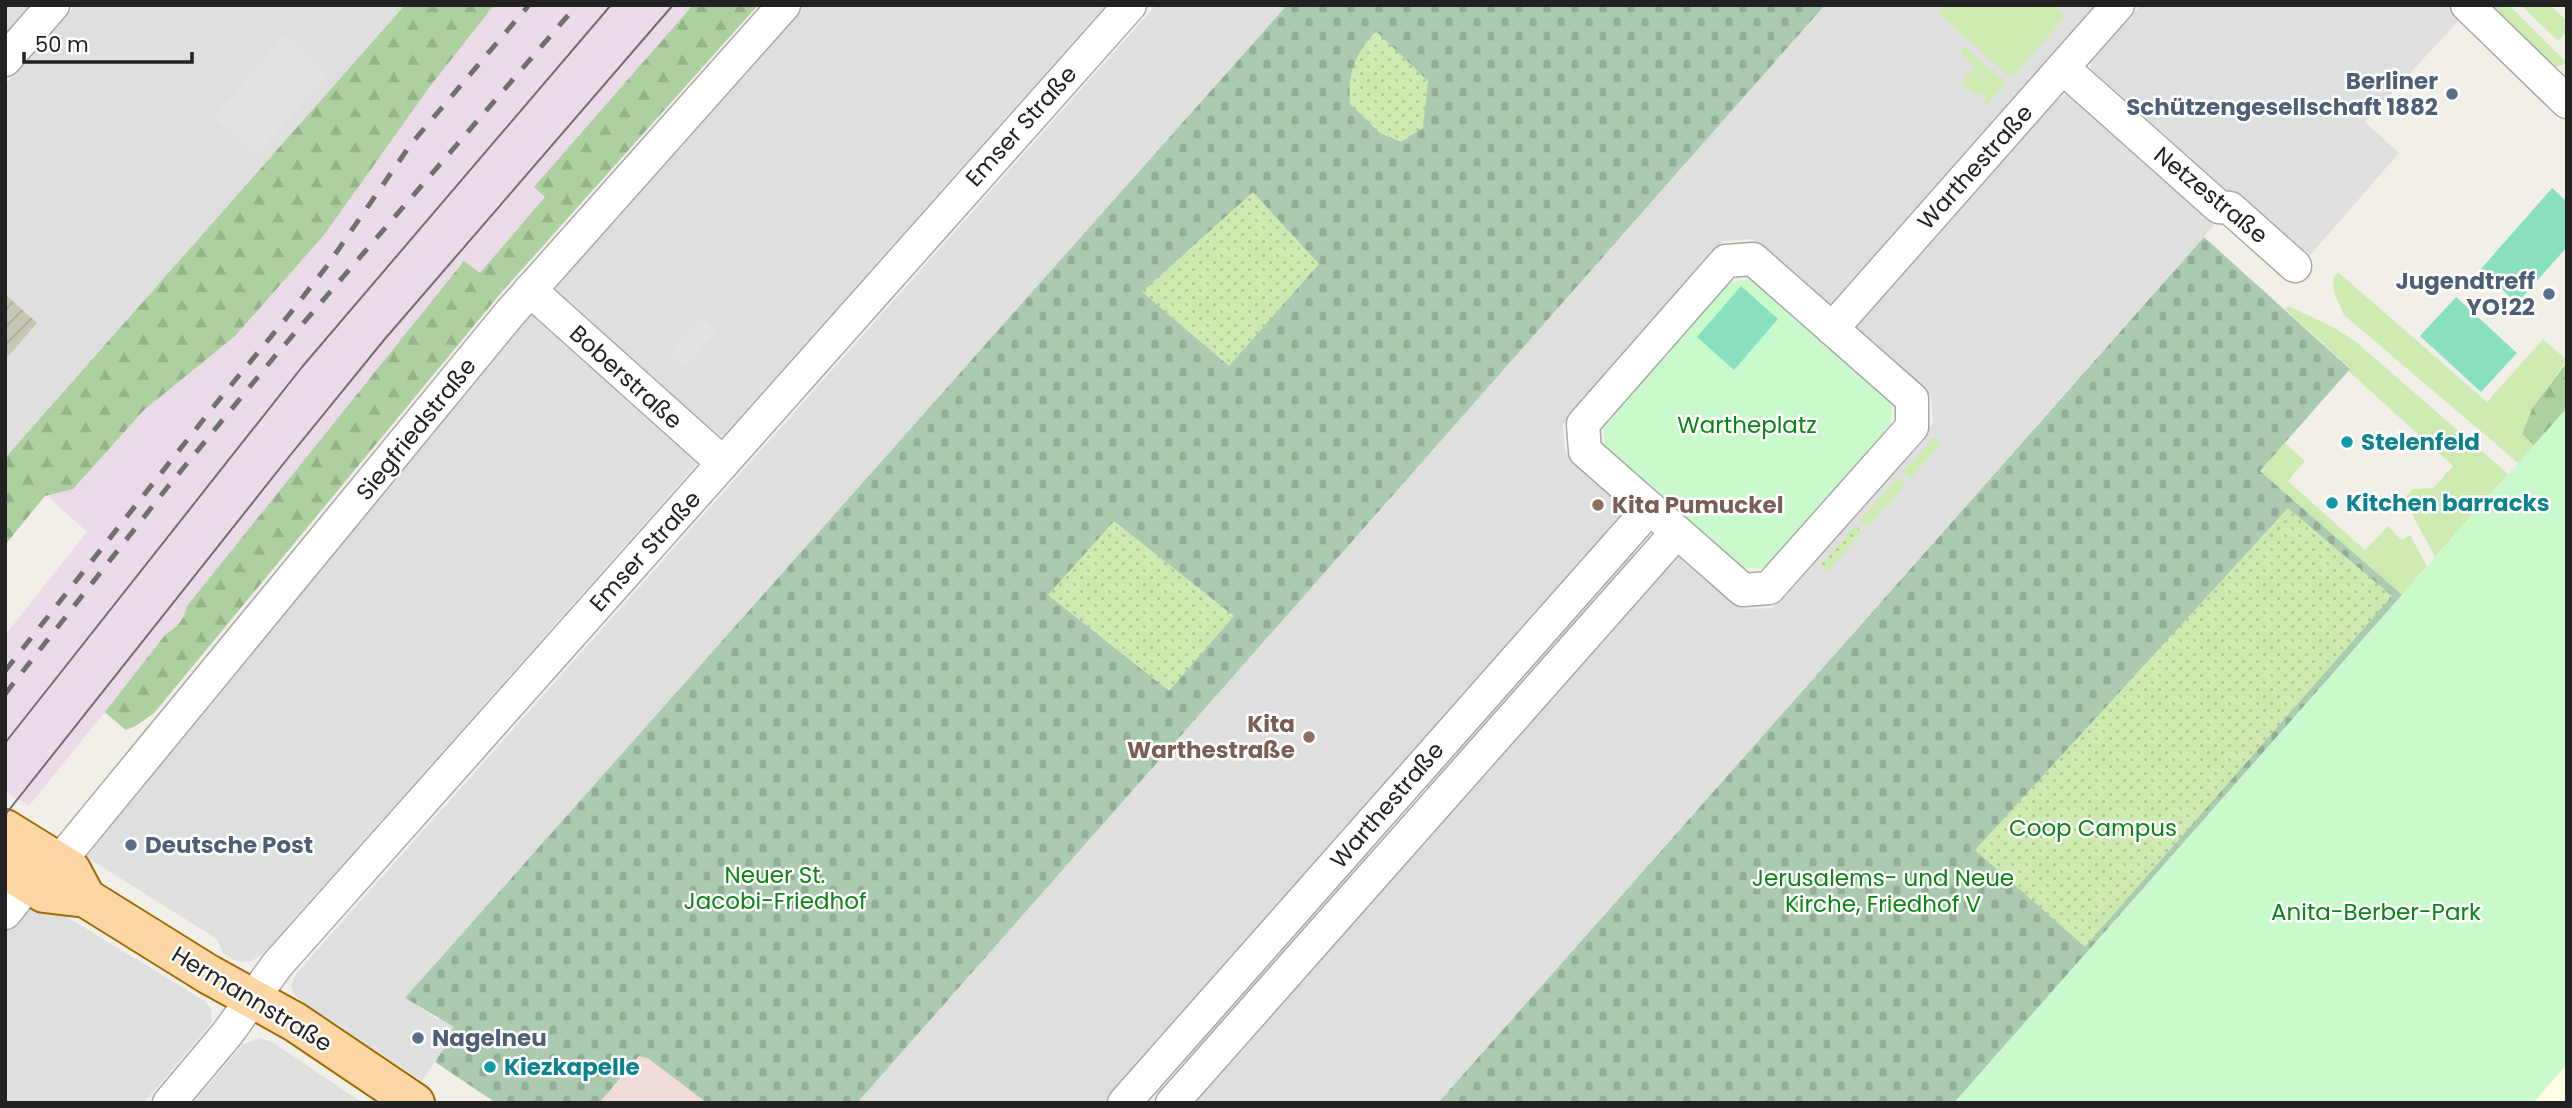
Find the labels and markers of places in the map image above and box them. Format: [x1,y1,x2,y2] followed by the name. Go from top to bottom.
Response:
[2126,65,2438,123] place label: Berliner Schützengesellschaft 1882
[2444,86,2460,102] marker: Berliner Schützengesellschaft 1882
[2395,265,2535,323] place label: Jugendtreff YO!22
[2541,286,2557,302] marker: Jugendtreff YO!22
[2361,426,2480,458] place label: Stelenfeld
[2339,434,2355,450] marker: Stelenfeld
[2346,487,2550,519] place label: Kitchen barracks
[1612,489,1783,521] place label: Kita Pumuckel
[2324,495,2340,511] marker: Kitchen barracks
[1590,497,1606,513] marker: Kita Pumuckel
[1127,708,1295,766] place label: Kita Warthestraße
[1301,729,1317,745] marker: Kita Warthestraße
[145,829,313,861] place label: Deutsche Post
[123,837,139,853] marker: Deutsche Post
[432,1022,547,1054] place label: Nagelneu
[410,1030,426,1046] marker: Nagelneu
[504,1051,640,1083] place label: Kiezkapelle
[482,1059,498,1075] marker: Kiezkapelle

